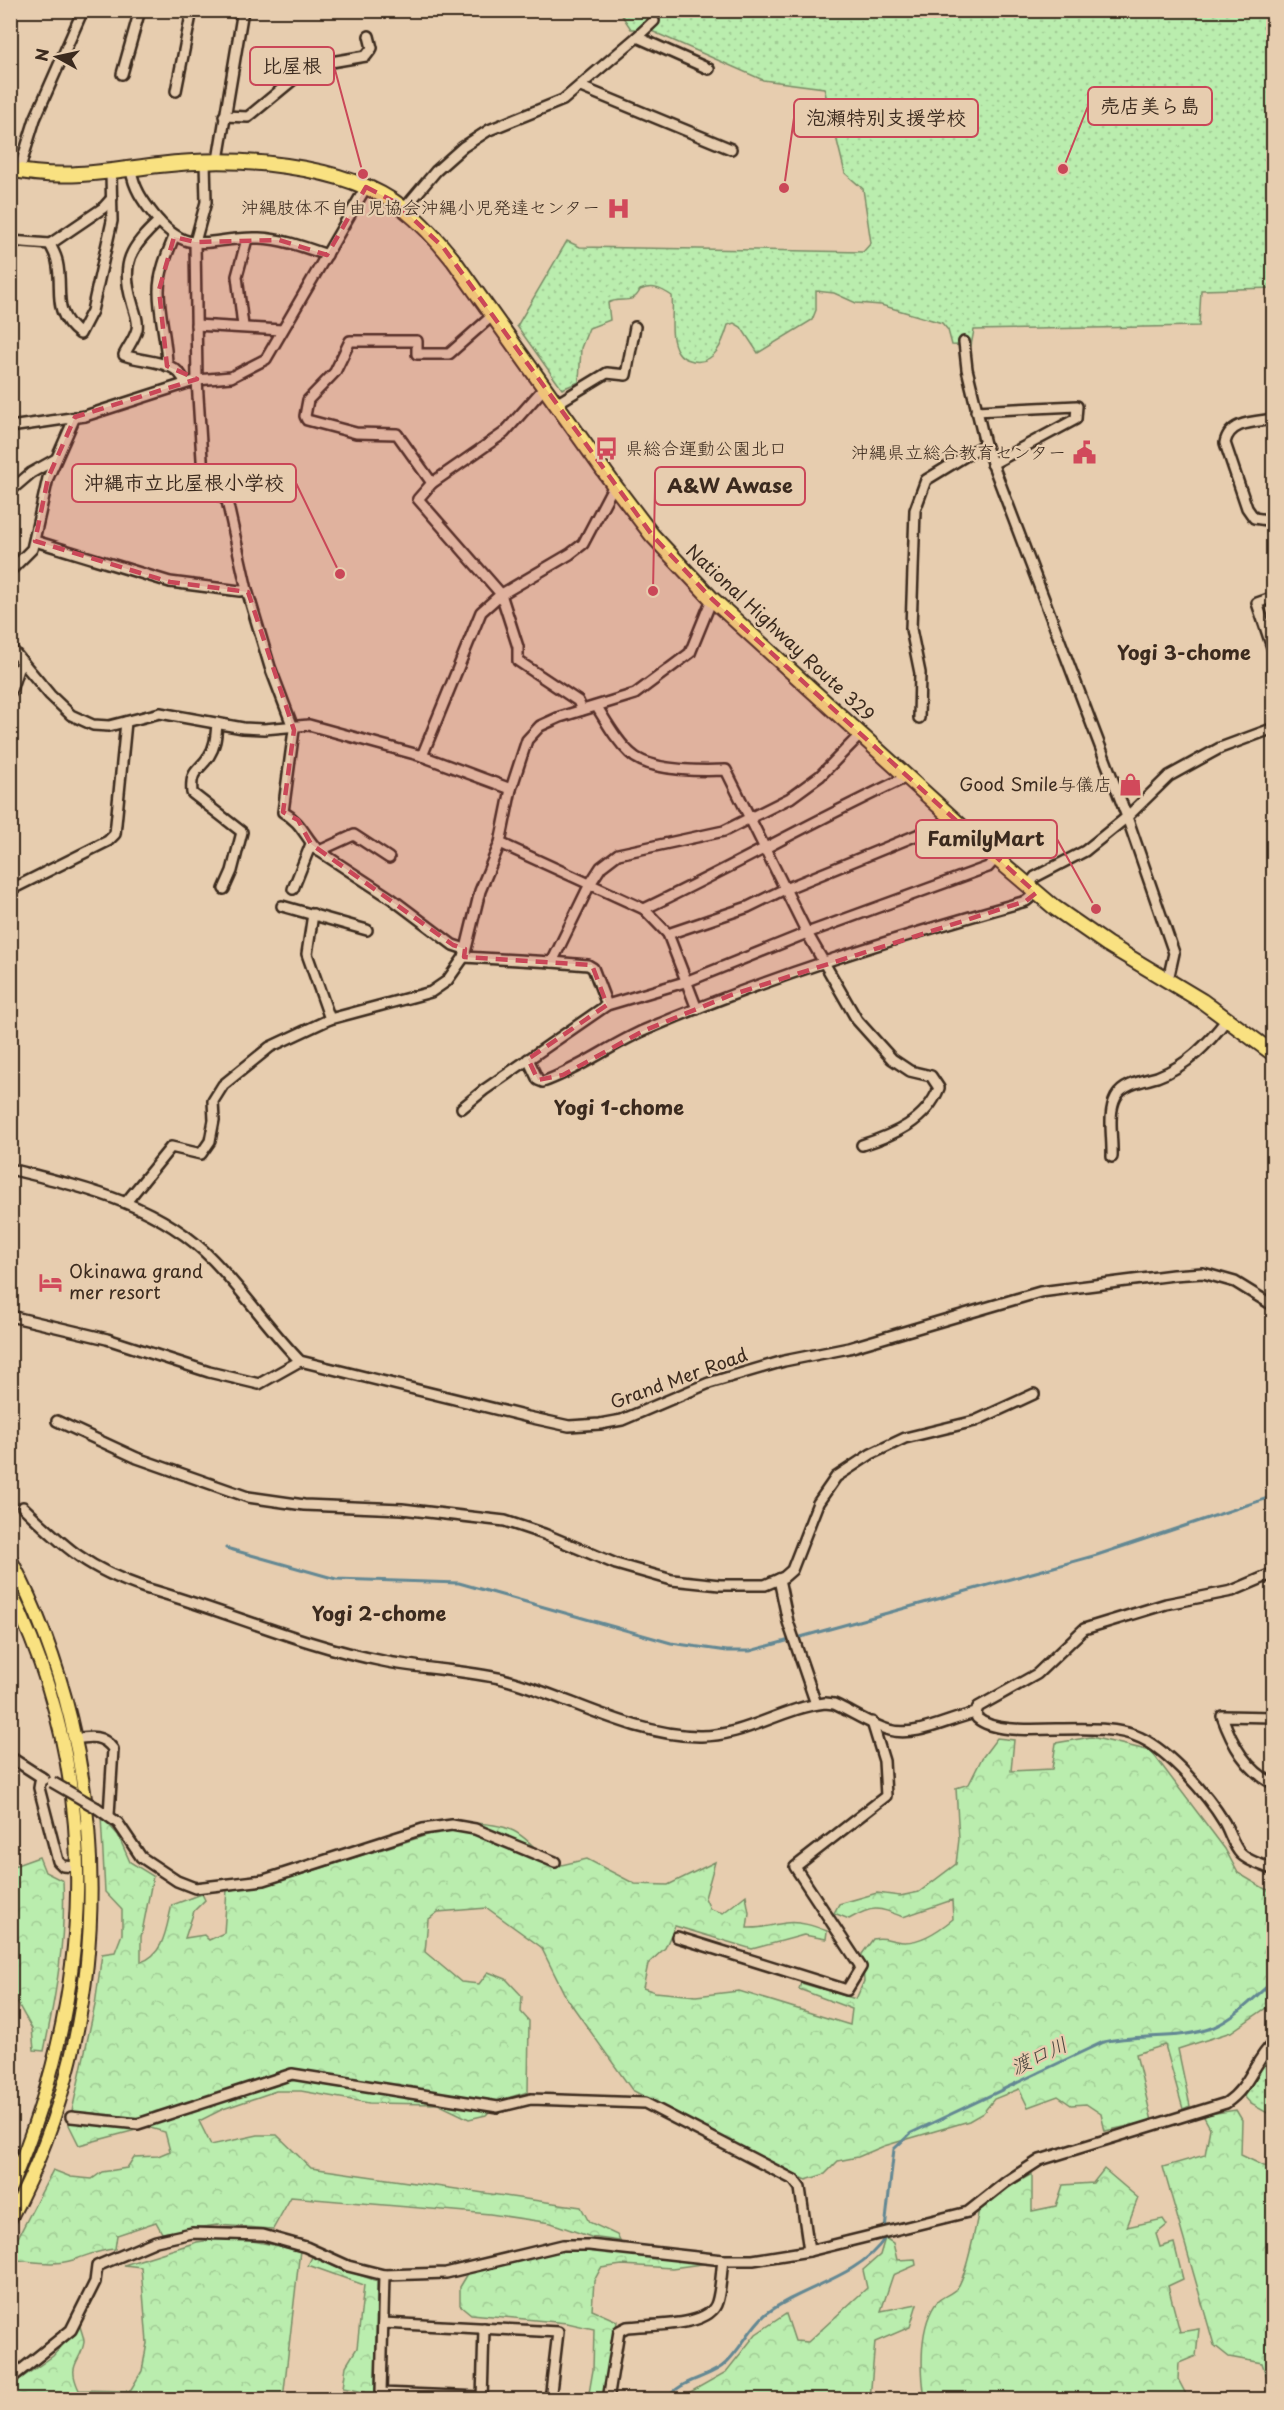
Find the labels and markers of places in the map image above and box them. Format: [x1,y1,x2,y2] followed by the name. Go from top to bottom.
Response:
[250,47,334,85] callout: 比屋根
[1088,87,1212,125] callout: 売店美ら島
[794,99,978,137] callout: 泡瀬特別支援学校
[241,193,600,220] place label: 沖縄肢体不自由児協会沖縄小児発達センター
[605,195,631,221] hospital icon: 沖縄肢体不自由児協会沖縄小児発達センター
[625,434,787,461] place label: 県総合運動公園北口
[594,436,620,462] bus stop icon: 県総合運動公園北口
[851,438,1066,465] place label: 沖縄県立総合教育センター
[1071,440,1097,466] public building icon: 沖縄県立総合教育センター
[72,464,296,502] callout: 沖縄市立比屋根小学校
[655,467,805,505] callout: A&W Awase
[959,770,1112,797] place label: Good Smile与儀店
[1117,772,1143,798] shop icon: Good Smile与儀店
[916,820,1057,858] callout: FamilyMart
[69,1257,203,1305] place label: Okinawa grand mer resort
[38,1269,64,1295] hotel icon: Okinawa grand mer resort

